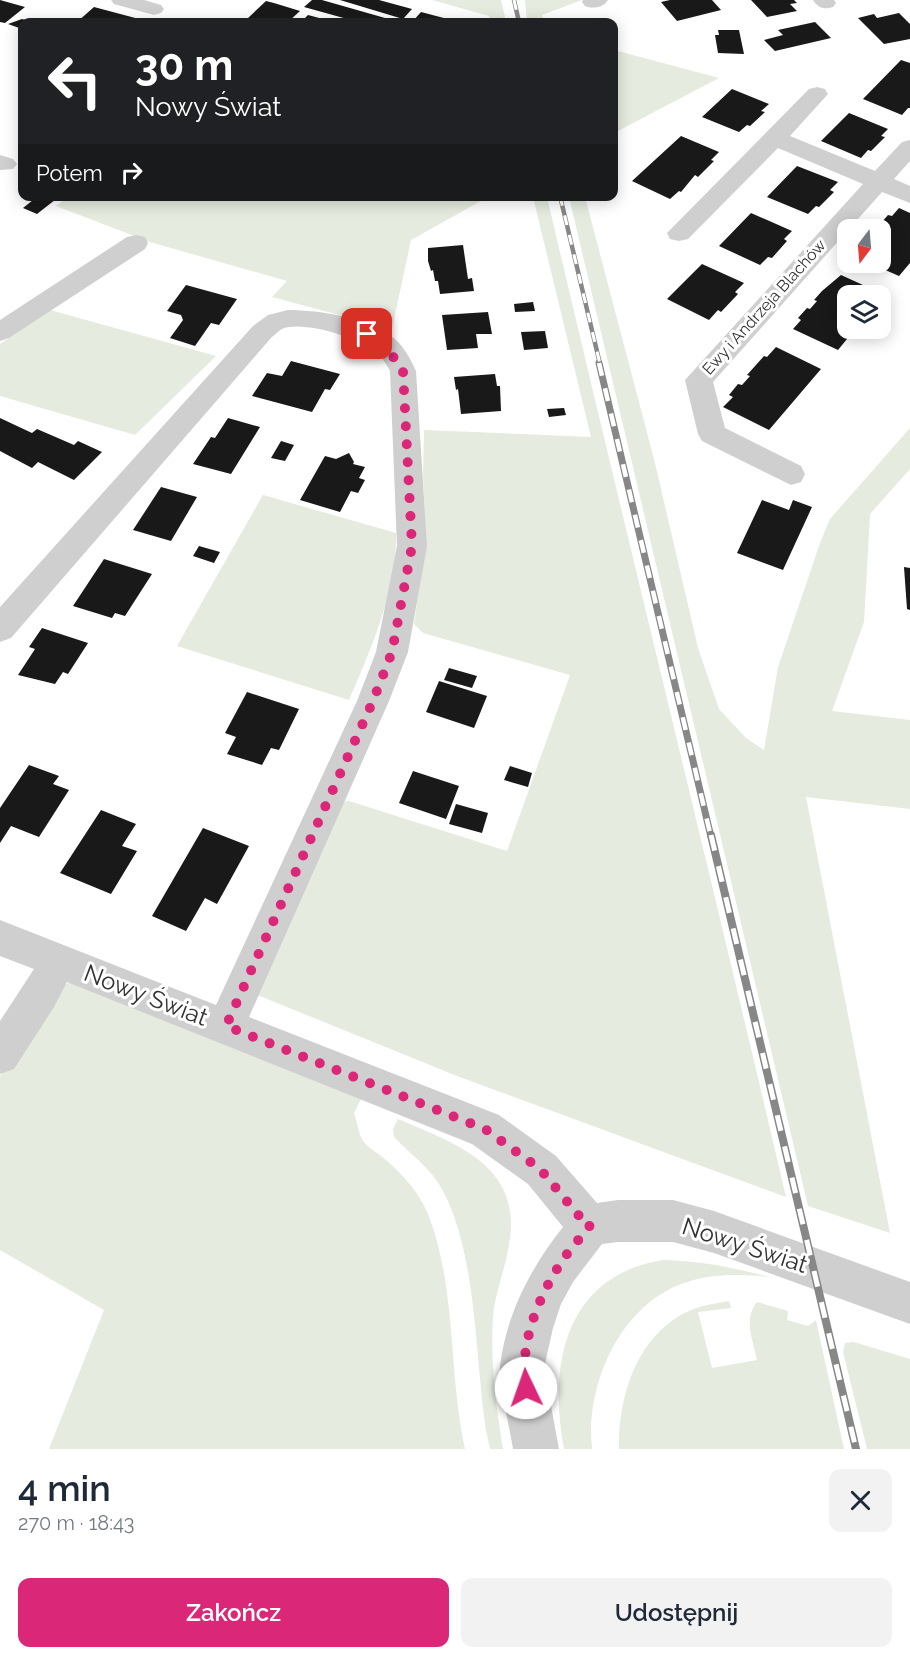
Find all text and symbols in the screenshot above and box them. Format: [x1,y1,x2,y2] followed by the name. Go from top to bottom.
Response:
[135,41,233,90] text: 30 m
[36,42,114,120] icon: left
[135,91,281,122] text: Nowy Świat
[115,156,148,189] icon: right
[36,160,103,186] text: Potem
[837,219,891,273] north arrow
[837,219,891,339] map controls
[698,236,830,378] street label: Ewy i Andrzeja Blachów
[837,285,891,339] button: layers
[341,308,392,359] pin
[350,317,383,350] icon: arrive
[80,958,212,1032] street label: Nowy Świat
[679,1211,811,1279] street label: Nowy Świat
[494,1356,558,1420] position arrow
[18,1467,111,1509] text: 4 min
[829,1469,892,1532] button: close
[18,1511,135,1535] text: 270 m · 18:43
[18,1578,449,1647] button: Zakończ
[461,1578,892,1647] button: Udostępnij

